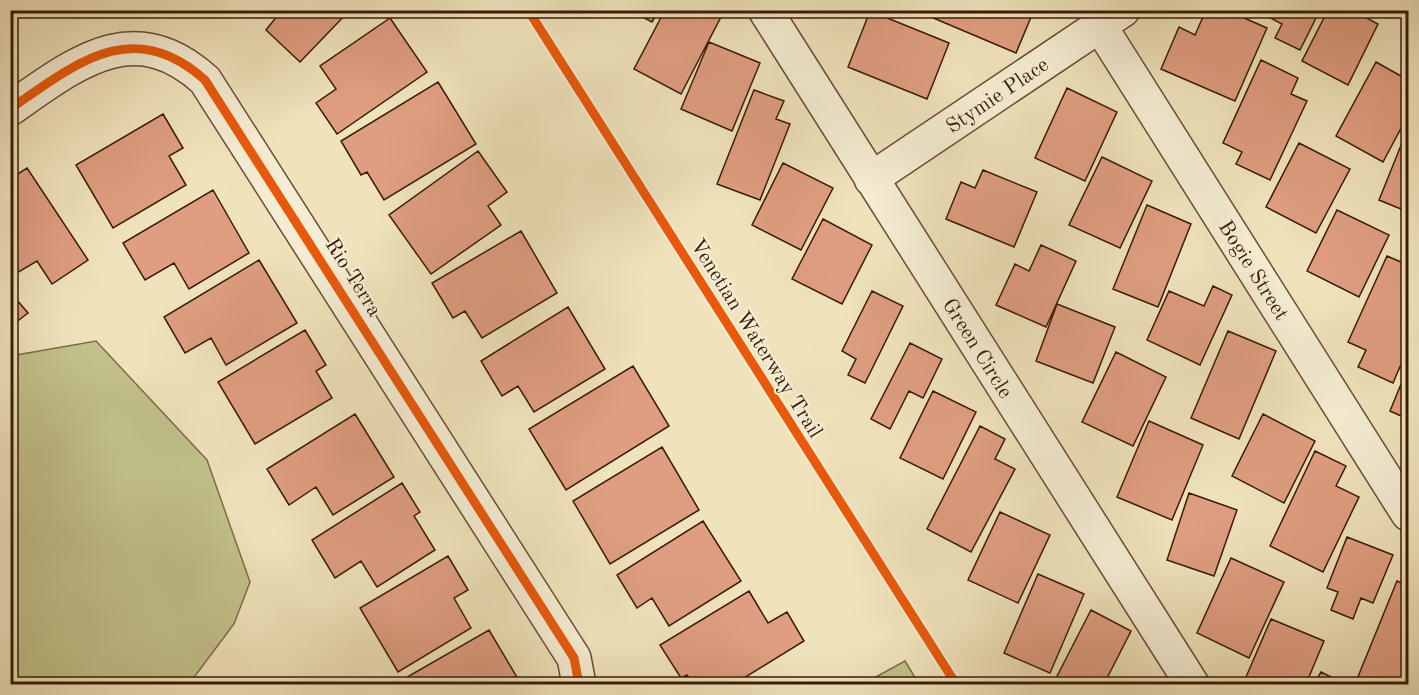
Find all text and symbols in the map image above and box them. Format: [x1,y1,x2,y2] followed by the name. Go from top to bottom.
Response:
[943,54,1053,138] street label: Stymie Place
[1214,217,1292,324] street label: Bogie Street
[321,235,385,321] street label: Rio Terra
[686,236,826,442] street label: Venetian Waterway Trail
[938,295,1016,402] street label: Green Circle

